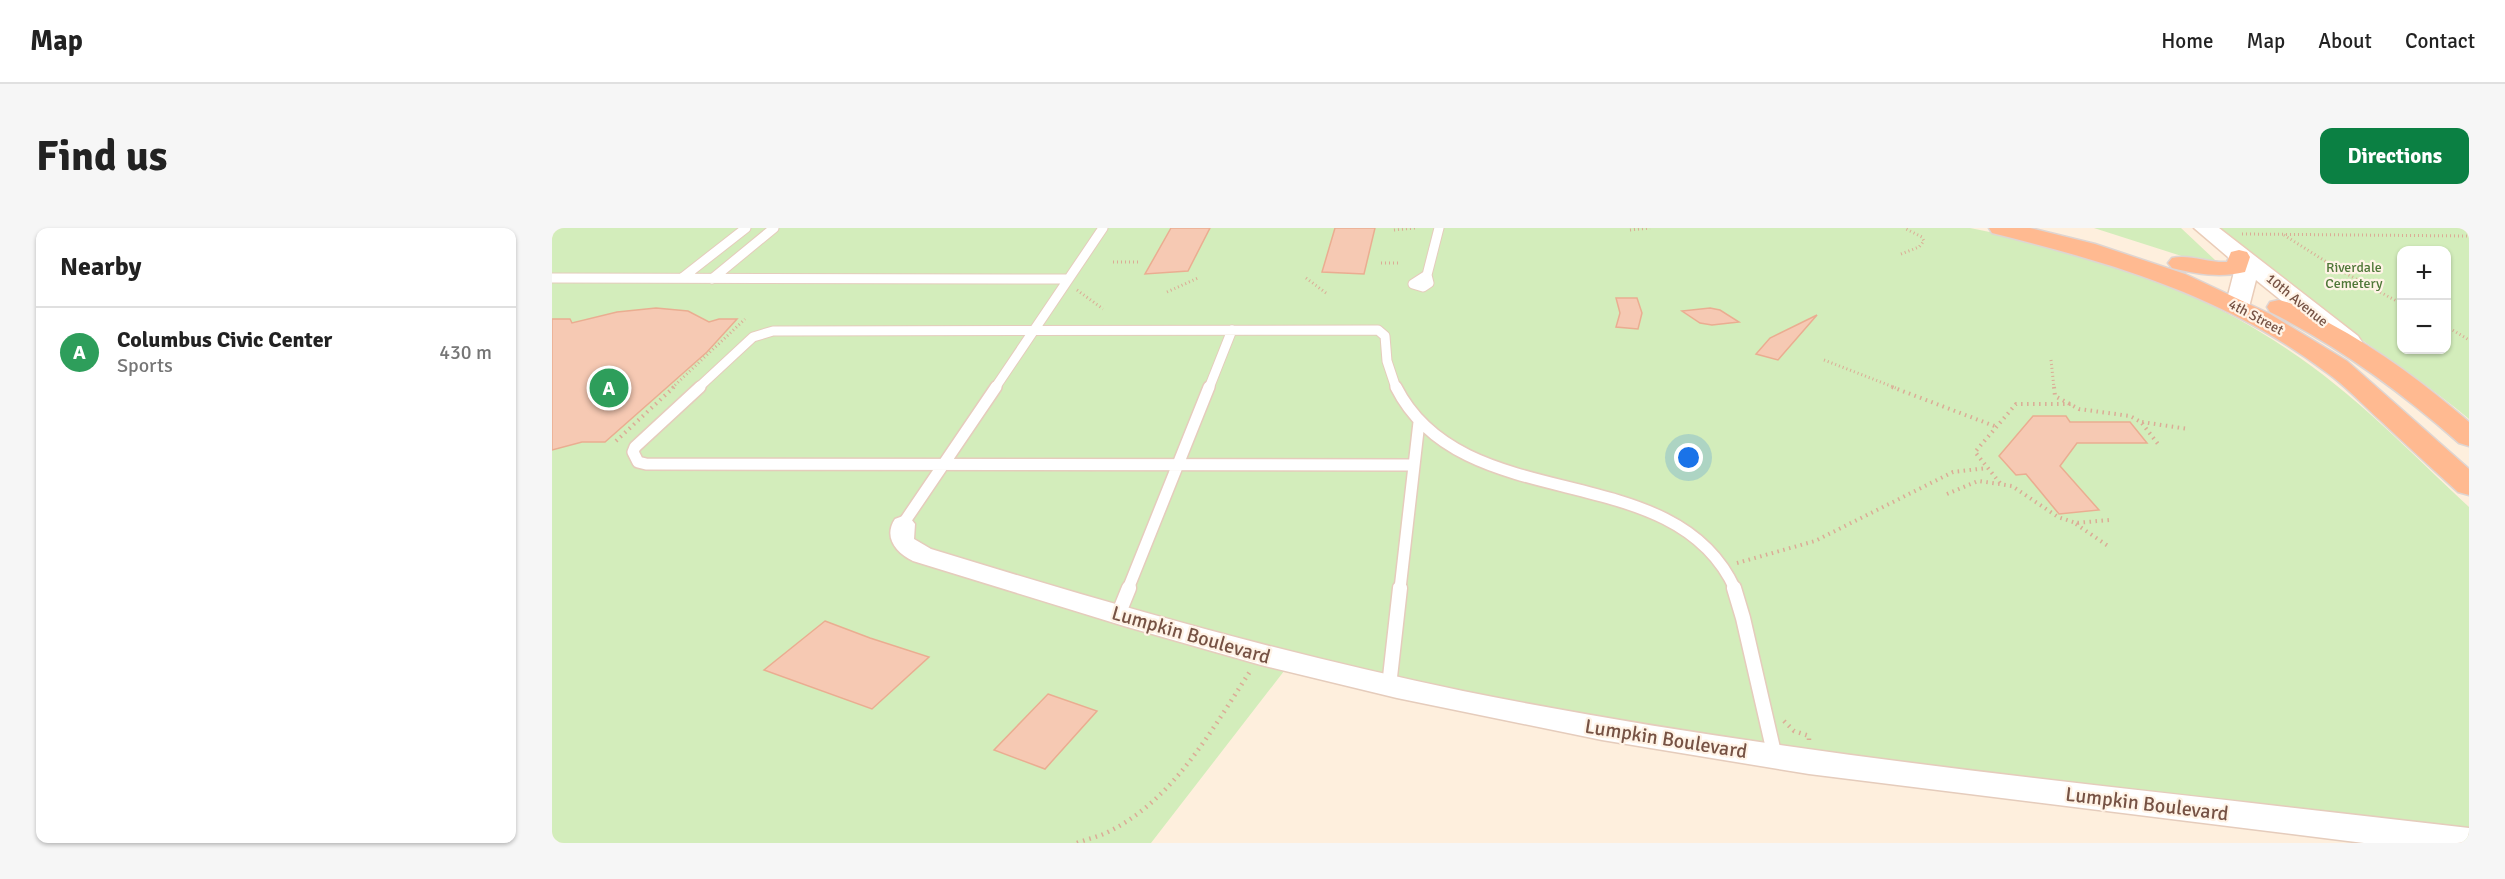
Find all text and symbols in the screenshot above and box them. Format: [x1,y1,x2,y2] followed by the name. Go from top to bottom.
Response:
[30,24,83,58] text: Map
[2161,28,2214,54] text: Home
[2247,28,2285,54] text: Map
[2318,28,2372,54] text: About
[2405,28,2475,54] text: Contact
[2320,128,2469,184] button: Directions
[36,131,167,182] text: Find us
[2397,246,2451,354] map controls
[2397,246,2451,300] button: +
[60,251,141,283] text: Nearby
[2325,259,2383,292] park label: Riverdale Cemetery
[2263,270,2331,330] street label: 10th Avenue
[2226,295,2286,339] street label: 4th Street
[2397,300,2451,354] button: −
[117,326,332,353] text: Columbus Civic Center
[73,340,86,365] text: A
[439,340,492,365] text: 430 m
[117,353,173,378] text: Sports
[590,366,628,410] pin: A
[1674,443,1703,472] your location
[1109,600,1273,670] street label: Lumpkin Boulevard
[1583,714,1749,764] street label: Lumpkin Boulevard
[2064,782,2230,826] street label: Lumpkin Boulevard

